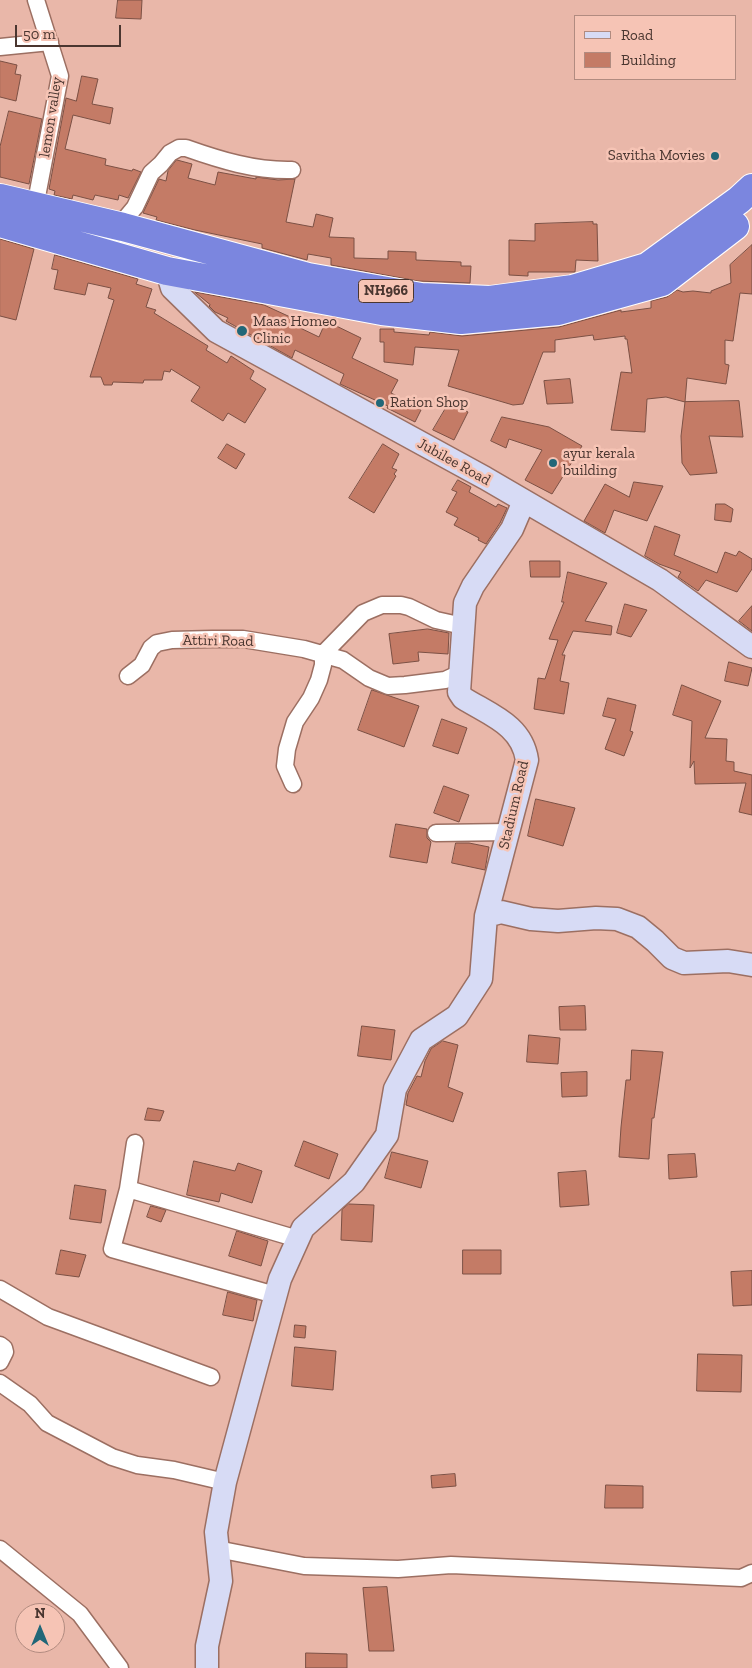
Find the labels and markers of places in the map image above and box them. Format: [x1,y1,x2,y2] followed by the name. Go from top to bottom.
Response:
[608,147,705,165] place label: Savitha Movies
[709,150,721,162] marker: Savitha Movies
[253,313,337,348] place label: Maas Homeo Clinic
[235,324,249,338] marker: Maas Homeo Clinic
[390,394,468,412] place label: Ration Shop
[374,397,386,409] marker: Ration Shop
[563,445,635,480] place label: ayur kerala building
[547,457,559,469] marker: ayur kerala building

